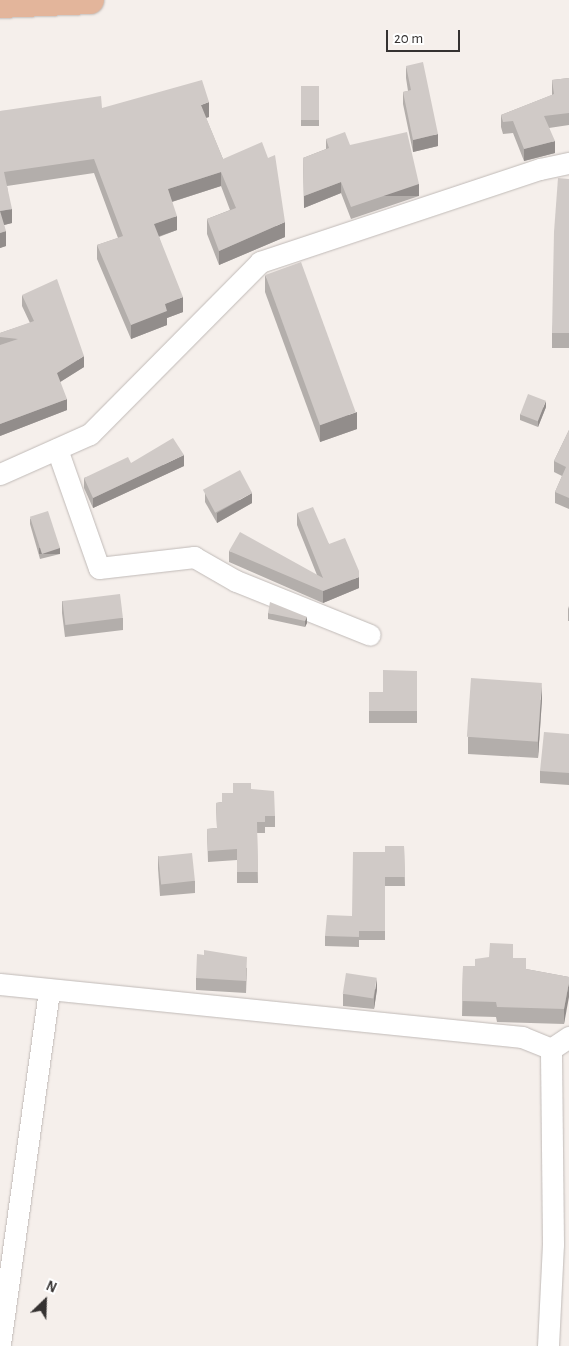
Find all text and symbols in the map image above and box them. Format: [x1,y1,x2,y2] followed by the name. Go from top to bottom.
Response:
[389,20,463,52] scale bar
[394,31,423,46] text: 20 m
[20,1276,70,1326] north arrow
[44,1279,58,1296] text: N

